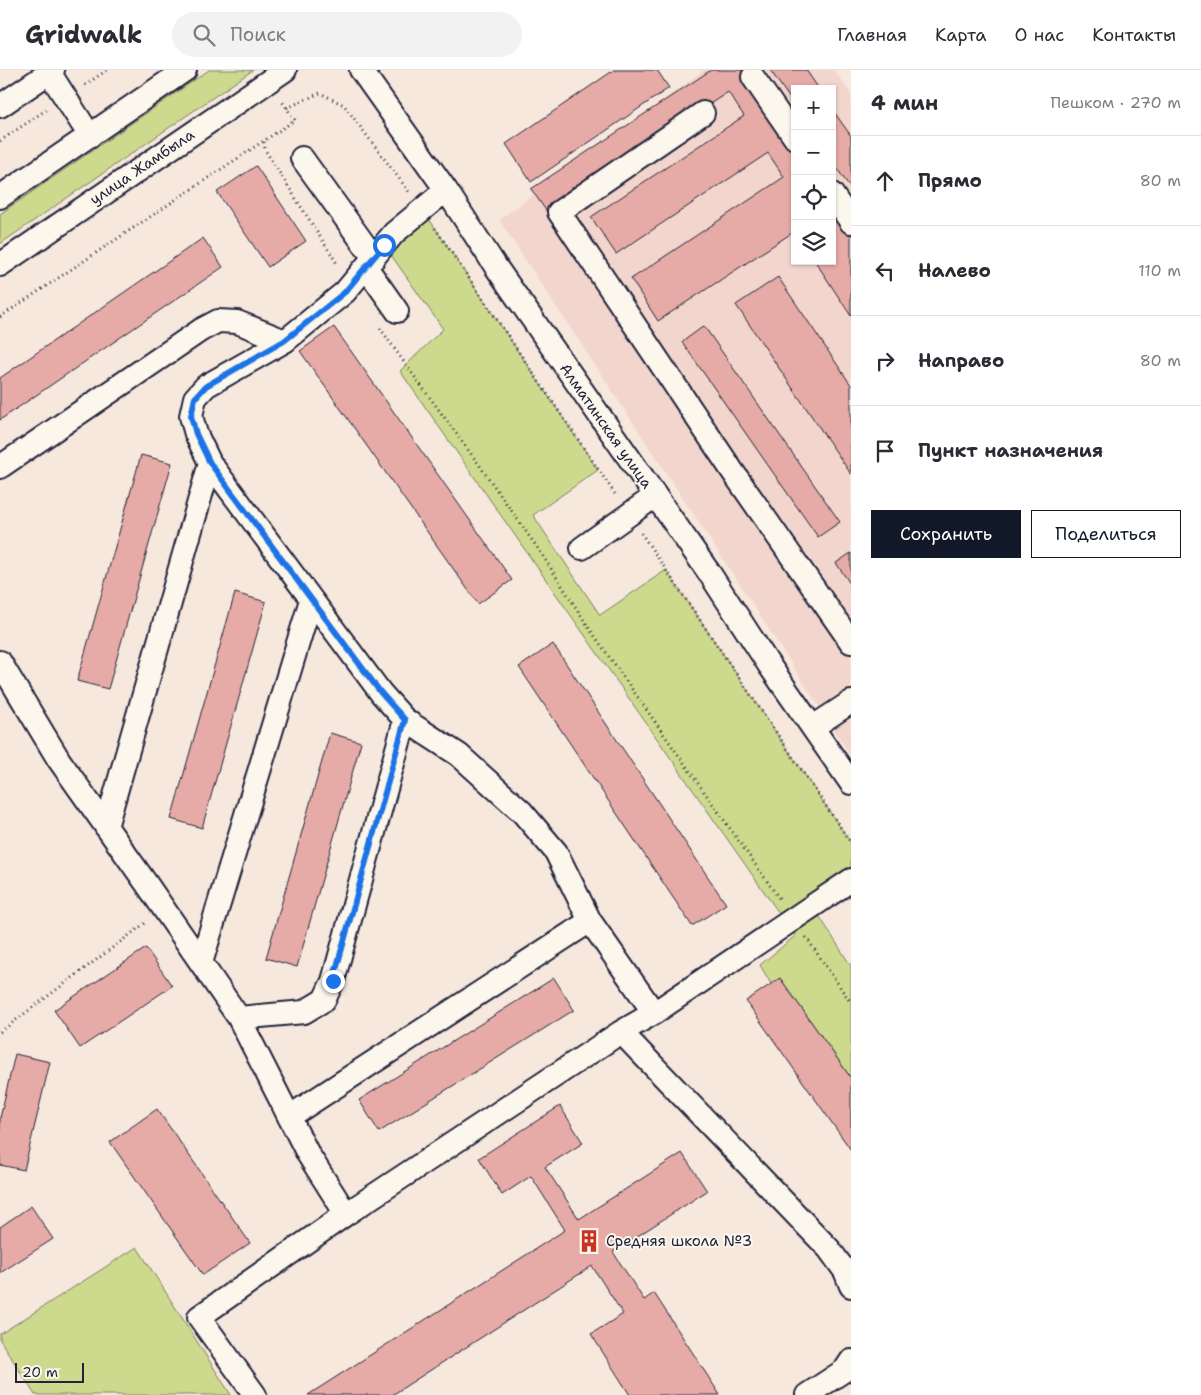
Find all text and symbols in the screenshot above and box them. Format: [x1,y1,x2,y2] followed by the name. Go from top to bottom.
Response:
[172,12,522,57] search box
[25,19,142,51] text: Gridwalk
[190,21,218,49] icon: search
[230,22,286,47] text: Поиск
[837,23,907,47] text: Главная
[935,23,987,47] text: Карта
[1015,23,1064,47] text: О нас
[1092,23,1176,47] text: Контакты
[791,85,836,265] map controls
[791,85,836,130] button: +
[871,89,938,117] text: 4 мин
[1050,92,1181,113] text: Пешком · 270 m
[86,124,199,209] street label: улица Жамбыла
[791,130,836,175] button: −
[871,167,899,195] icon: ahead
[918,168,982,193] text: Прямо
[1140,170,1181,191] text: 80 m
[791,175,836,220] button: locate
[791,220,836,265] button: layers
[373,234,396,257] route start
[871,257,899,285] icon: left
[918,258,991,283] text: Налево
[1138,260,1181,281] text: 110 m
[871,347,899,375] icon: right
[918,348,1004,373] text: Направо
[1140,350,1181,371] text: 80 m
[555,359,657,493] street label: Алматинская улица
[871,437,899,465] icon: arrive
[918,438,1103,463] text: Пункт назначения
[871,510,1021,558] button: Сохранить
[1031,510,1181,558] button: Поделиться
[322,970,345,993] route end
[576,1228,602,1254] building icon: Средняя школа №3
[606,1231,752,1251] place label: Средняя школа №3
[15,1360,84,1383] scale bar
[22,1363,58,1381] text: 20 m

